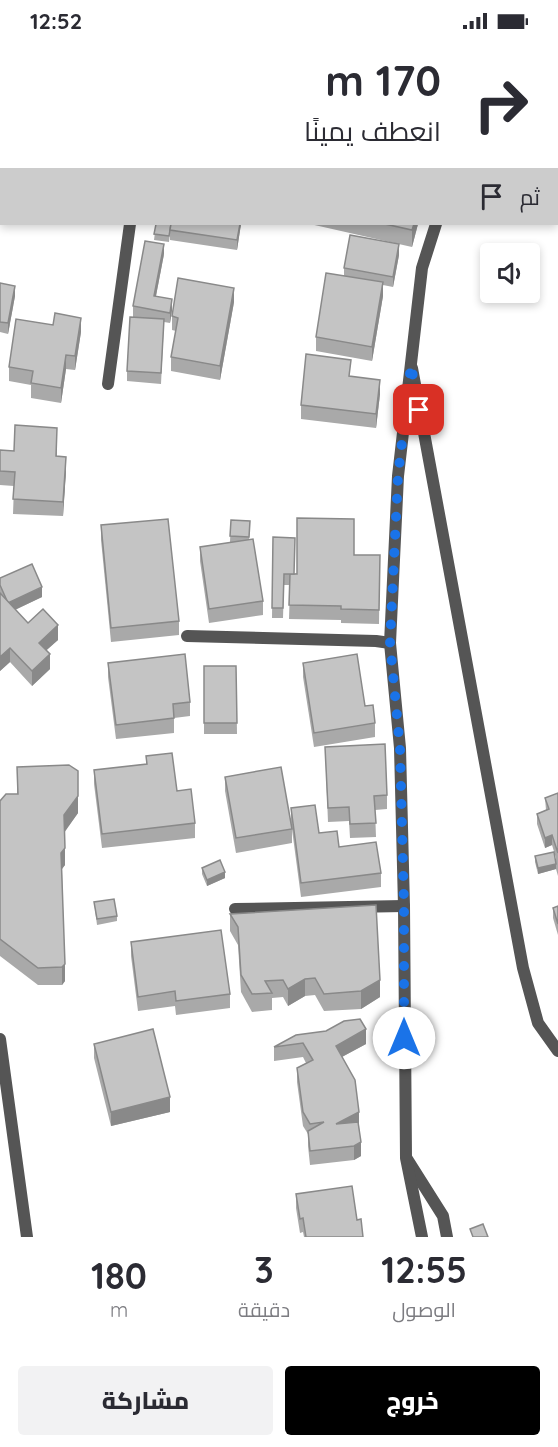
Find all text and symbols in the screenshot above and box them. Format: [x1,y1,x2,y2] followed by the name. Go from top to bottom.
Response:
[30,7,82,35] text: 12:52
[325,54,441,107] text: 170 m
[462,66,540,144] icon: right
[304,114,441,148] text: انعطف يمينًا
[475,180,508,213] icon: arrive
[520,183,540,211] text: ثم
[480,243,540,303] map controls
[480,243,540,303] button: sound
[393,384,444,435] pin
[402,393,435,426] icon: arrive
[372,1006,436,1070] position arrow
[254,1247,274,1292] text: 3
[381,1247,467,1292] text: 12:55
[91,1253,147,1298] text: 180
[110,1297,128,1322] text: m
[238,1297,290,1322] text: دقيقة
[392,1297,456,1322] text: الوصول
[18,1366,273,1435] button: مشاركة
[285,1366,540,1435] button: خروج

